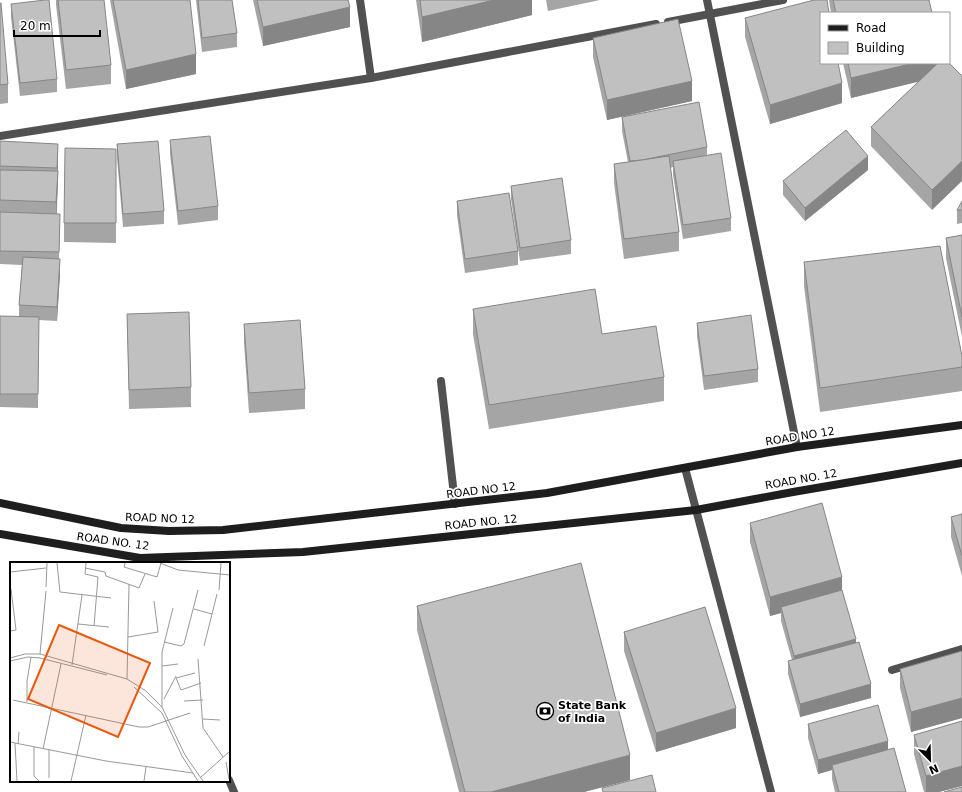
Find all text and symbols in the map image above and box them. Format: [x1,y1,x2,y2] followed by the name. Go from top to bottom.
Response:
[14,12,100,38] scale bar
[820,12,950,64] legend
[20,19,51,33] text: 20 m
[856,21,886,35] text: Road
[856,41,905,55] text: Building
[765,425,836,448] street label: ROAD NO 12
[764,467,838,492] street label: ROAD NO. 12
[446,480,517,501] street label: ROAD NO 12
[125,511,195,526] street label: ROAD NO 12
[444,512,518,533] street label: ROAD NO. 12
[76,530,150,553] street label: ROAD NO. 12
[10,562,230,782] inset map
[558,699,627,725] place label: State Bank of India
[535,701,555,721] bank icon: State Bank of India
[910,740,950,780] north arrow
[927,761,940,777] text: N

